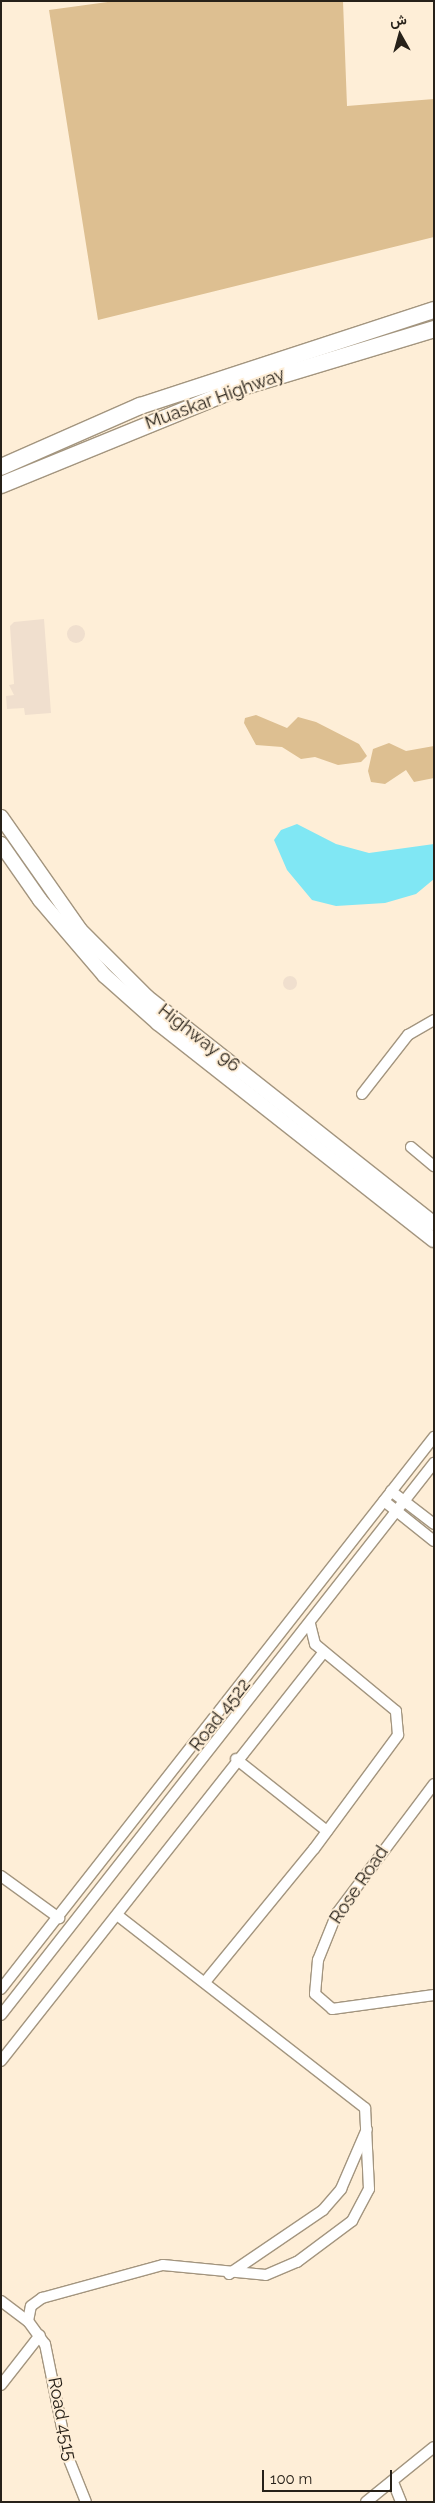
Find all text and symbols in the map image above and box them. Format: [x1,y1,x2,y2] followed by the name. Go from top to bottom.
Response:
[375,10,425,60] north arrow
[389,11,407,29] text: ش
[142,364,288,434] street label: Muaskar Highway
[154,999,244,1077] street label: Highway 96
[185,1674,255,1756] street label: Road 4522
[325,1842,393,1928] street label: Rose Road
[43,2375,81,2463] street label: Road 4515
[265,2460,395,2492] scale bar
[270,2470,312,2488] text: 100 m

